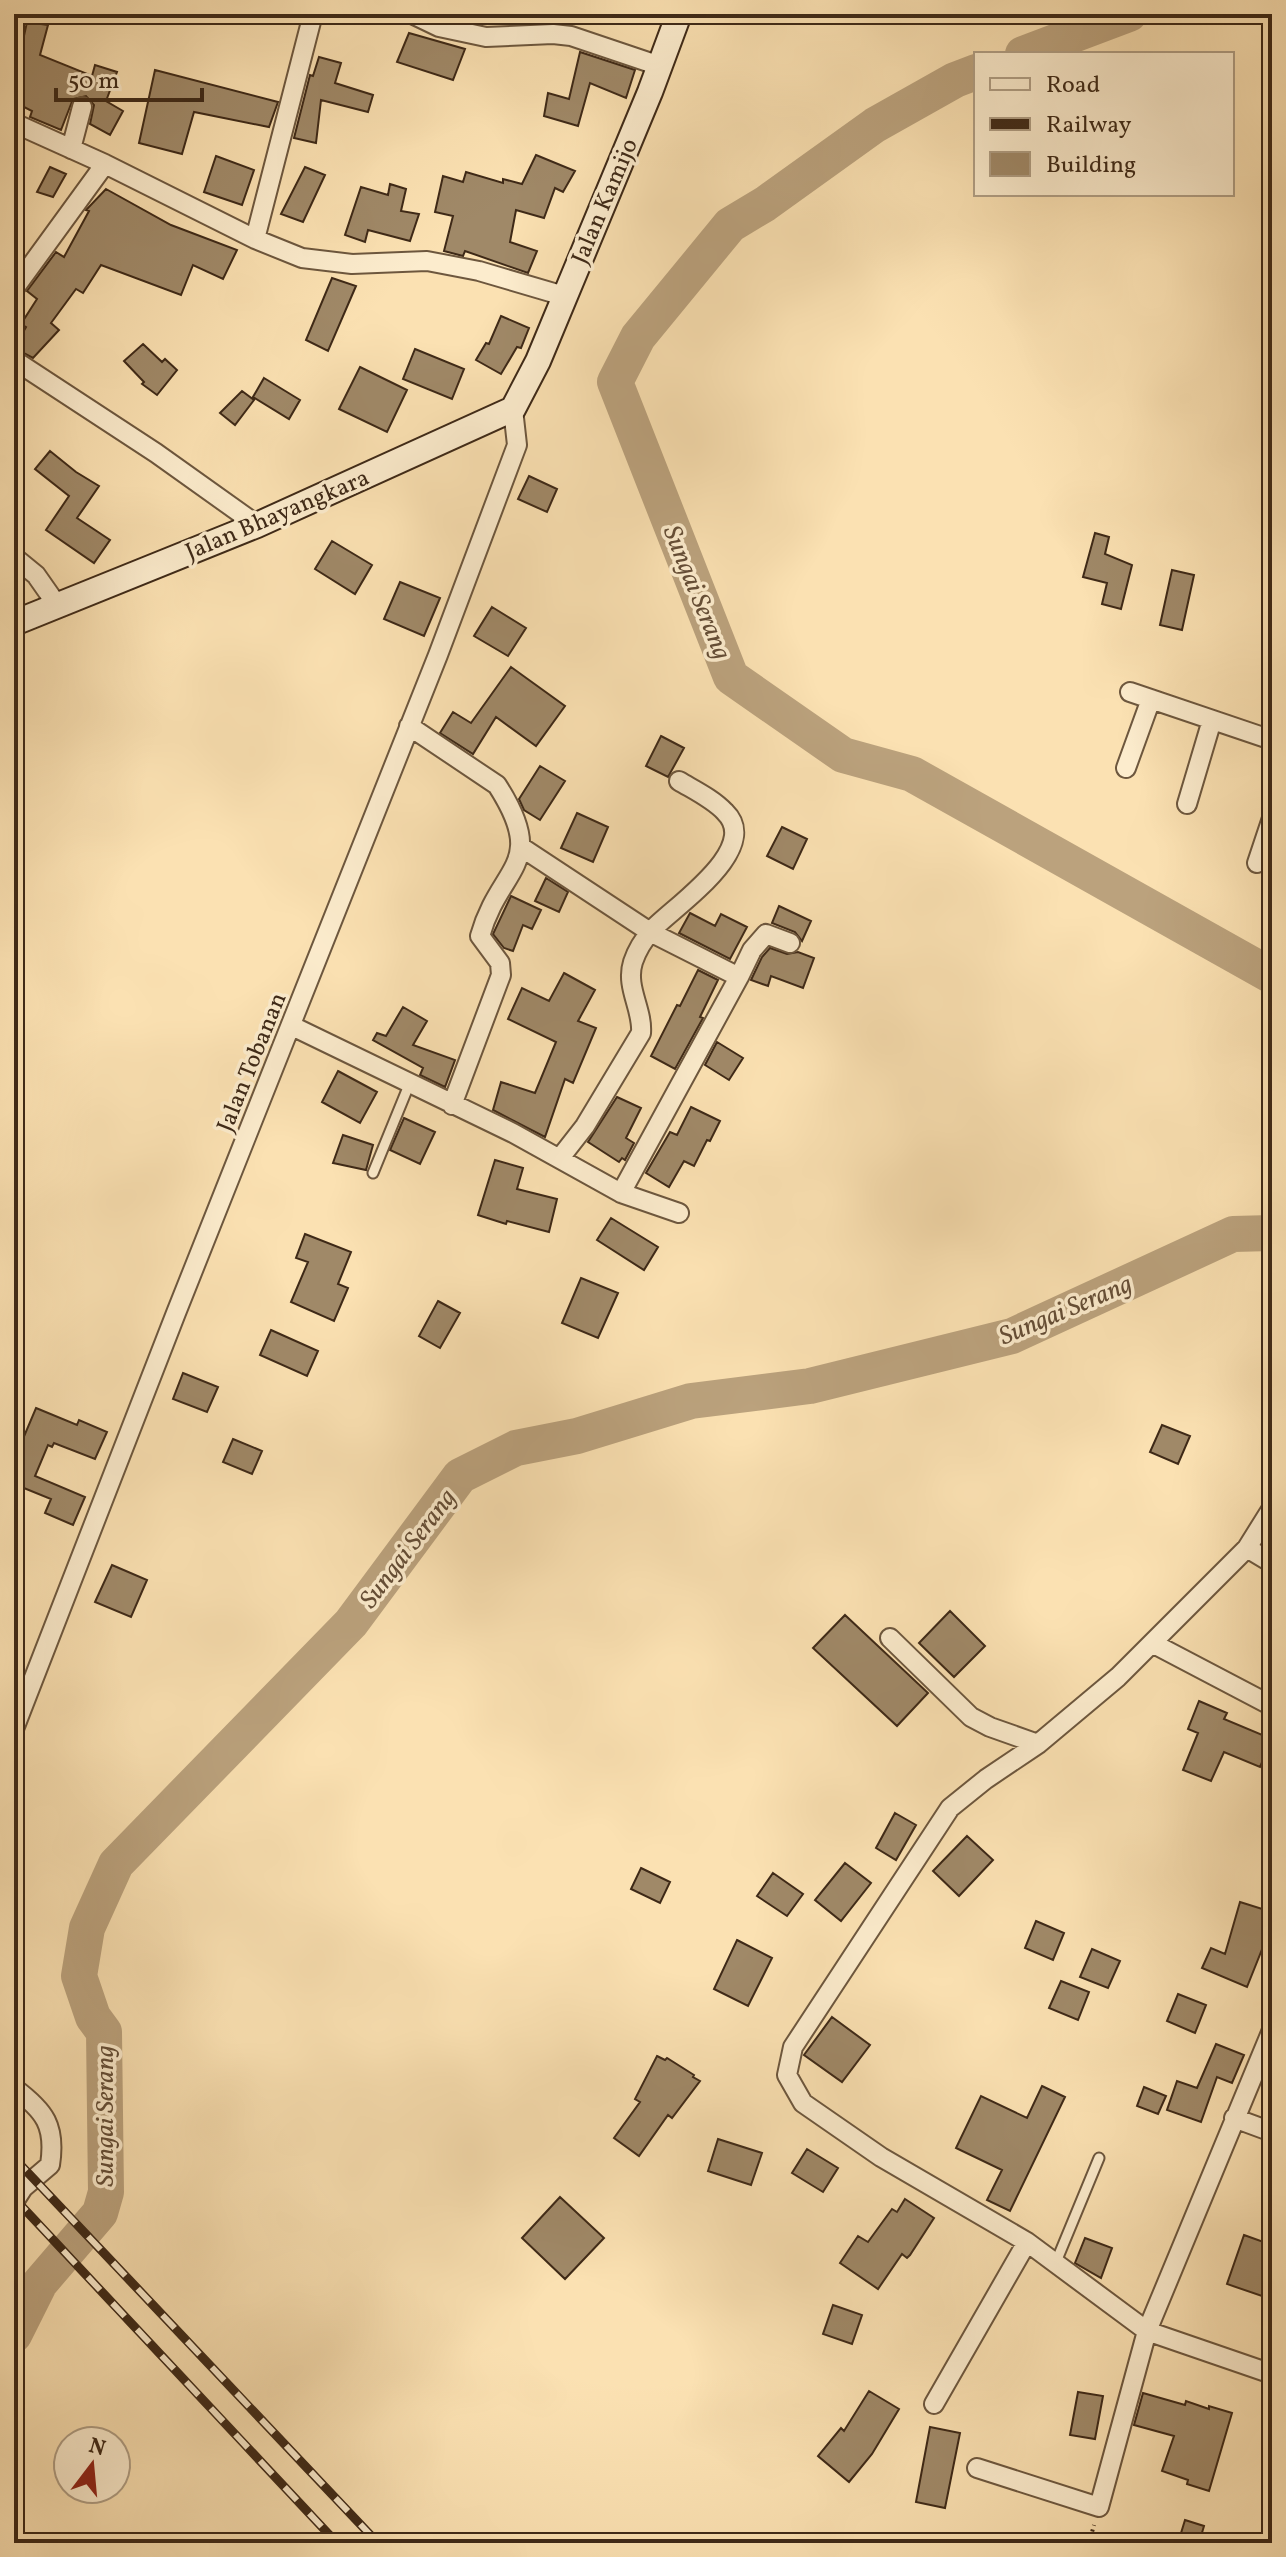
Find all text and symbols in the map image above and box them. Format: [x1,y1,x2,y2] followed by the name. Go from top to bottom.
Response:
[56,52,202,102] scale bar
[974,52,1234,196] legend
[68,65,120,99] text: 50 m
[1046,69,1100,103] text: Road
[1046,109,1132,143] text: Railway
[564,133,648,270] street label: Jalan Kamijo
[1046,149,1136,183] text: Building
[180,462,375,570] street label: Jalan Bhayangkara
[653,520,739,665] water label: Sungai Serang
[209,988,296,1138] street label: Jalan Tobanan
[994,1267,1138,1355] water label: Sungai Serang
[352,1482,465,1616] water label: Sungai Serang
[88,2045,124,2187] water label: Sungai Serang
[52,2425,132,2505] north arrow
[85,2431,109,2465] text: N

